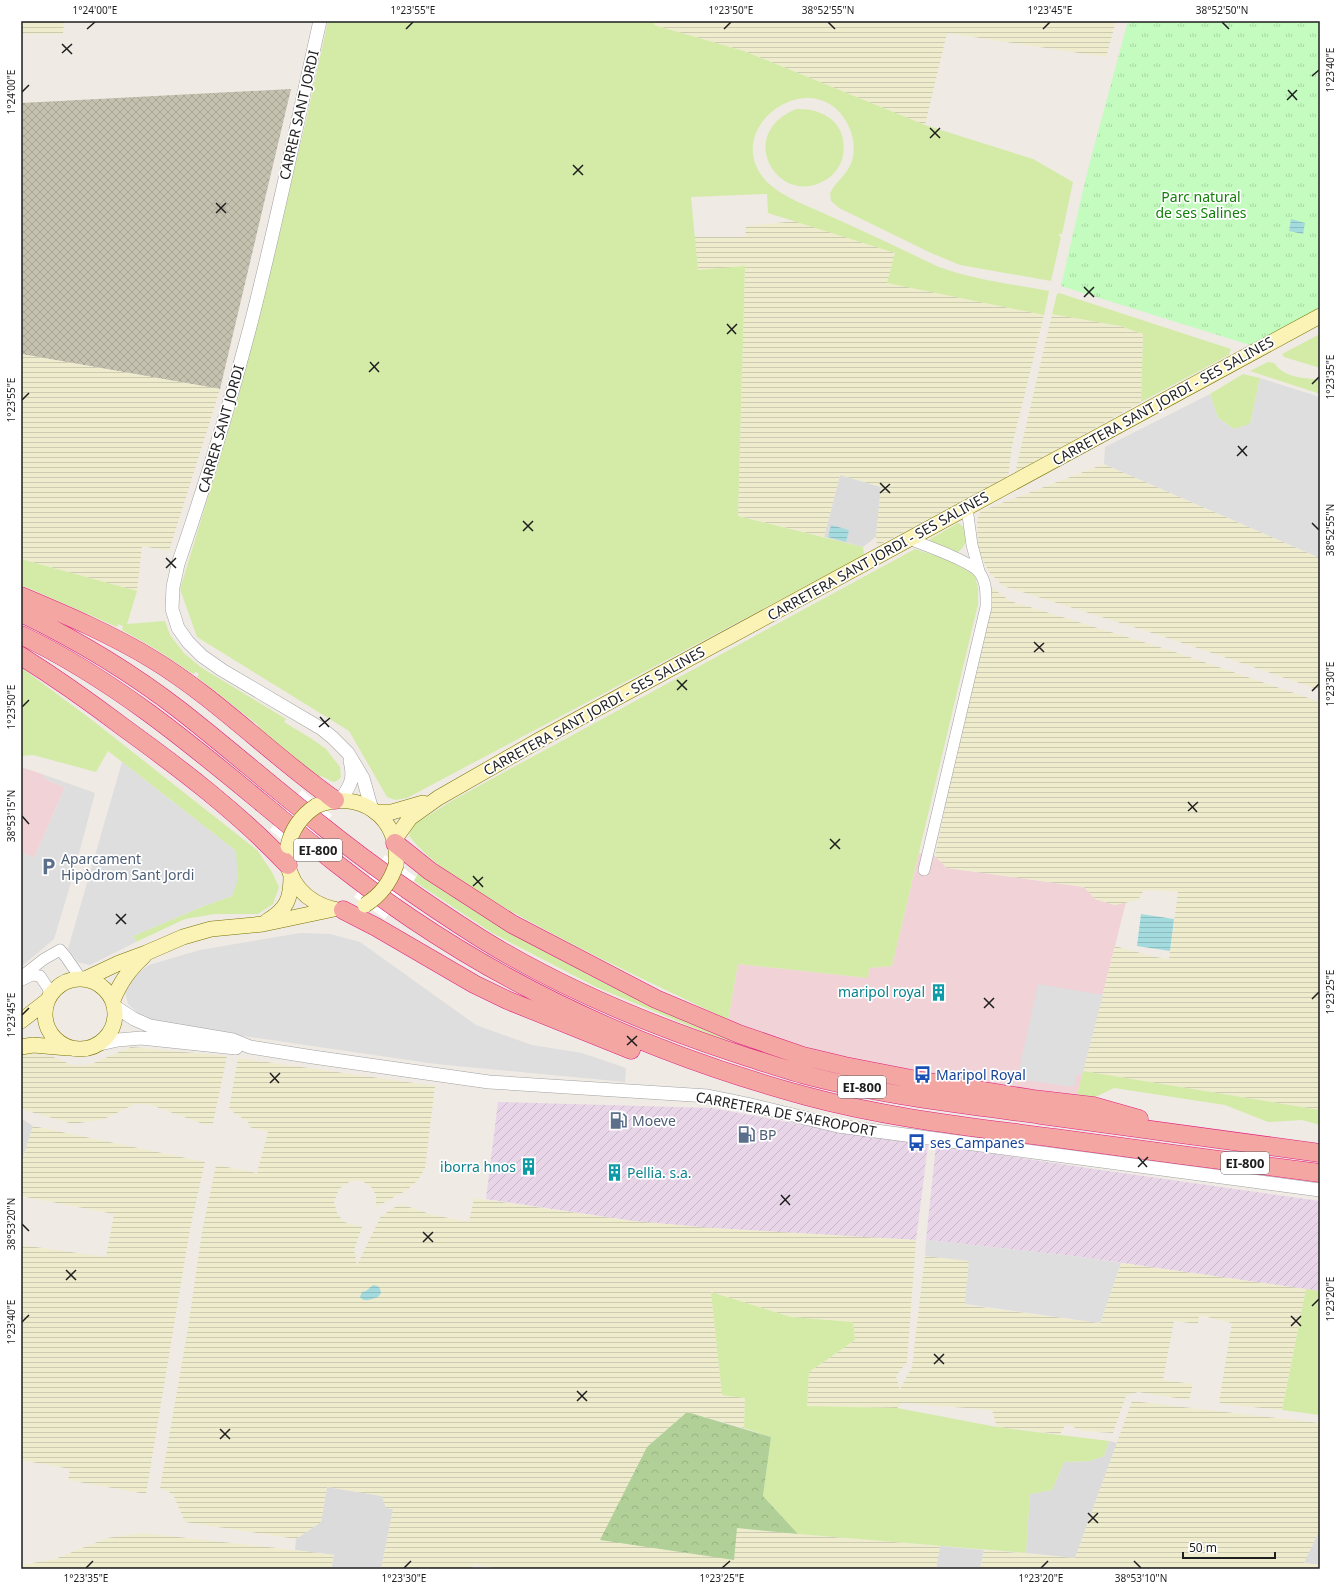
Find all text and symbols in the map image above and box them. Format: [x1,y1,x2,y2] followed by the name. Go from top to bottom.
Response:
[73,3,117,17] text: 1°24'00"E
[391,3,435,17] text: 1°23'55"E
[709,3,753,17] text: 1°23'50"E
[802,3,854,17] text: 38°52'55"N
[1028,3,1072,17] text: 1°23'45"E
[1196,3,1248,17] text: 38°52'50"N
[274,48,323,182] street label: CARRER SANT JORDI
[1323,48,1337,92] text: 1°23'40"E
[4,70,18,114] text: 1°24'00"E
[1155,187,1247,222] park label: Parc natural de ses Salines
[1049,331,1277,470] street label: CARRETERA SANT JORDI - SES SALINES
[1323,355,1337,399] text: 1°23'35"E
[193,362,248,495] street label: CARRER SANT JORDI
[4,378,18,422] text: 1°23'55"E
[764,486,992,625] street label: CARRETERA SANT JORDI - SES SALINES
[1323,504,1337,556] text: 38°52'55"N
[480,641,708,780] street label: CARRETERA SANT JORDI - SES SALINES
[1323,662,1337,706] text: 1°23'30"E
[4,685,18,729] text: 1°23'50"E
[4,790,18,842] text: 38°53'15"N
[294,839,342,861] road number: EI-800
[61,849,194,884] place label: Aparcament Hipòdrom Sant Jordi
[38,857,58,877] parking icon: Aparcament Hipòdrom Sant Jordi
[1323,970,1337,1014] text: 1°23'25"E
[838,982,925,1001] place label: maripol royal
[928,982,948,1002] building icon: maripol royal
[4,993,18,1037] text: 1°23'45"E
[913,1065,933,1085] bus stop icon: Maripol Royal
[936,1065,1026,1084] place label: Maripol Royal
[838,1076,886,1098] road number: EI-800
[694,1087,878,1140] street label: CARRETERA DE S'AEROPORT
[609,1111,629,1131] fuel station icon: Moeve
[632,1111,676,1130] place label: Moeve
[736,1125,756,1145] fuel station icon: BP
[759,1125,777,1144] place label: BP
[907,1133,927,1153] bus stop icon: ses Campanes
[930,1133,1025,1152] place label: ses Campanes
[1221,1152,1269,1174] road number: EI-800
[440,1157,516,1176] place label: iborra hnos
[519,1157,539,1177] building icon: iborra hnos
[604,1163,624,1183] building icon: Pellia. s.a.
[627,1163,692,1182] place label: Pellia. s.a.
[4,1198,18,1250] text: 38°53'20"N
[1323,1277,1337,1321] text: 1°23'20"E
[4,1300,18,1344] text: 1°23'40"E
[1183,1534,1275,1560] scale bar
[1189,1539,1217,1556] text: 50 m
[64,1571,108,1585] text: 1°23'35"E
[382,1571,426,1585] text: 1°23'30"E
[700,1571,744,1585] text: 1°23'25"E
[1019,1571,1063,1585] text: 1°23'20"E
[1115,1571,1167,1585] text: 38°53'10"N

